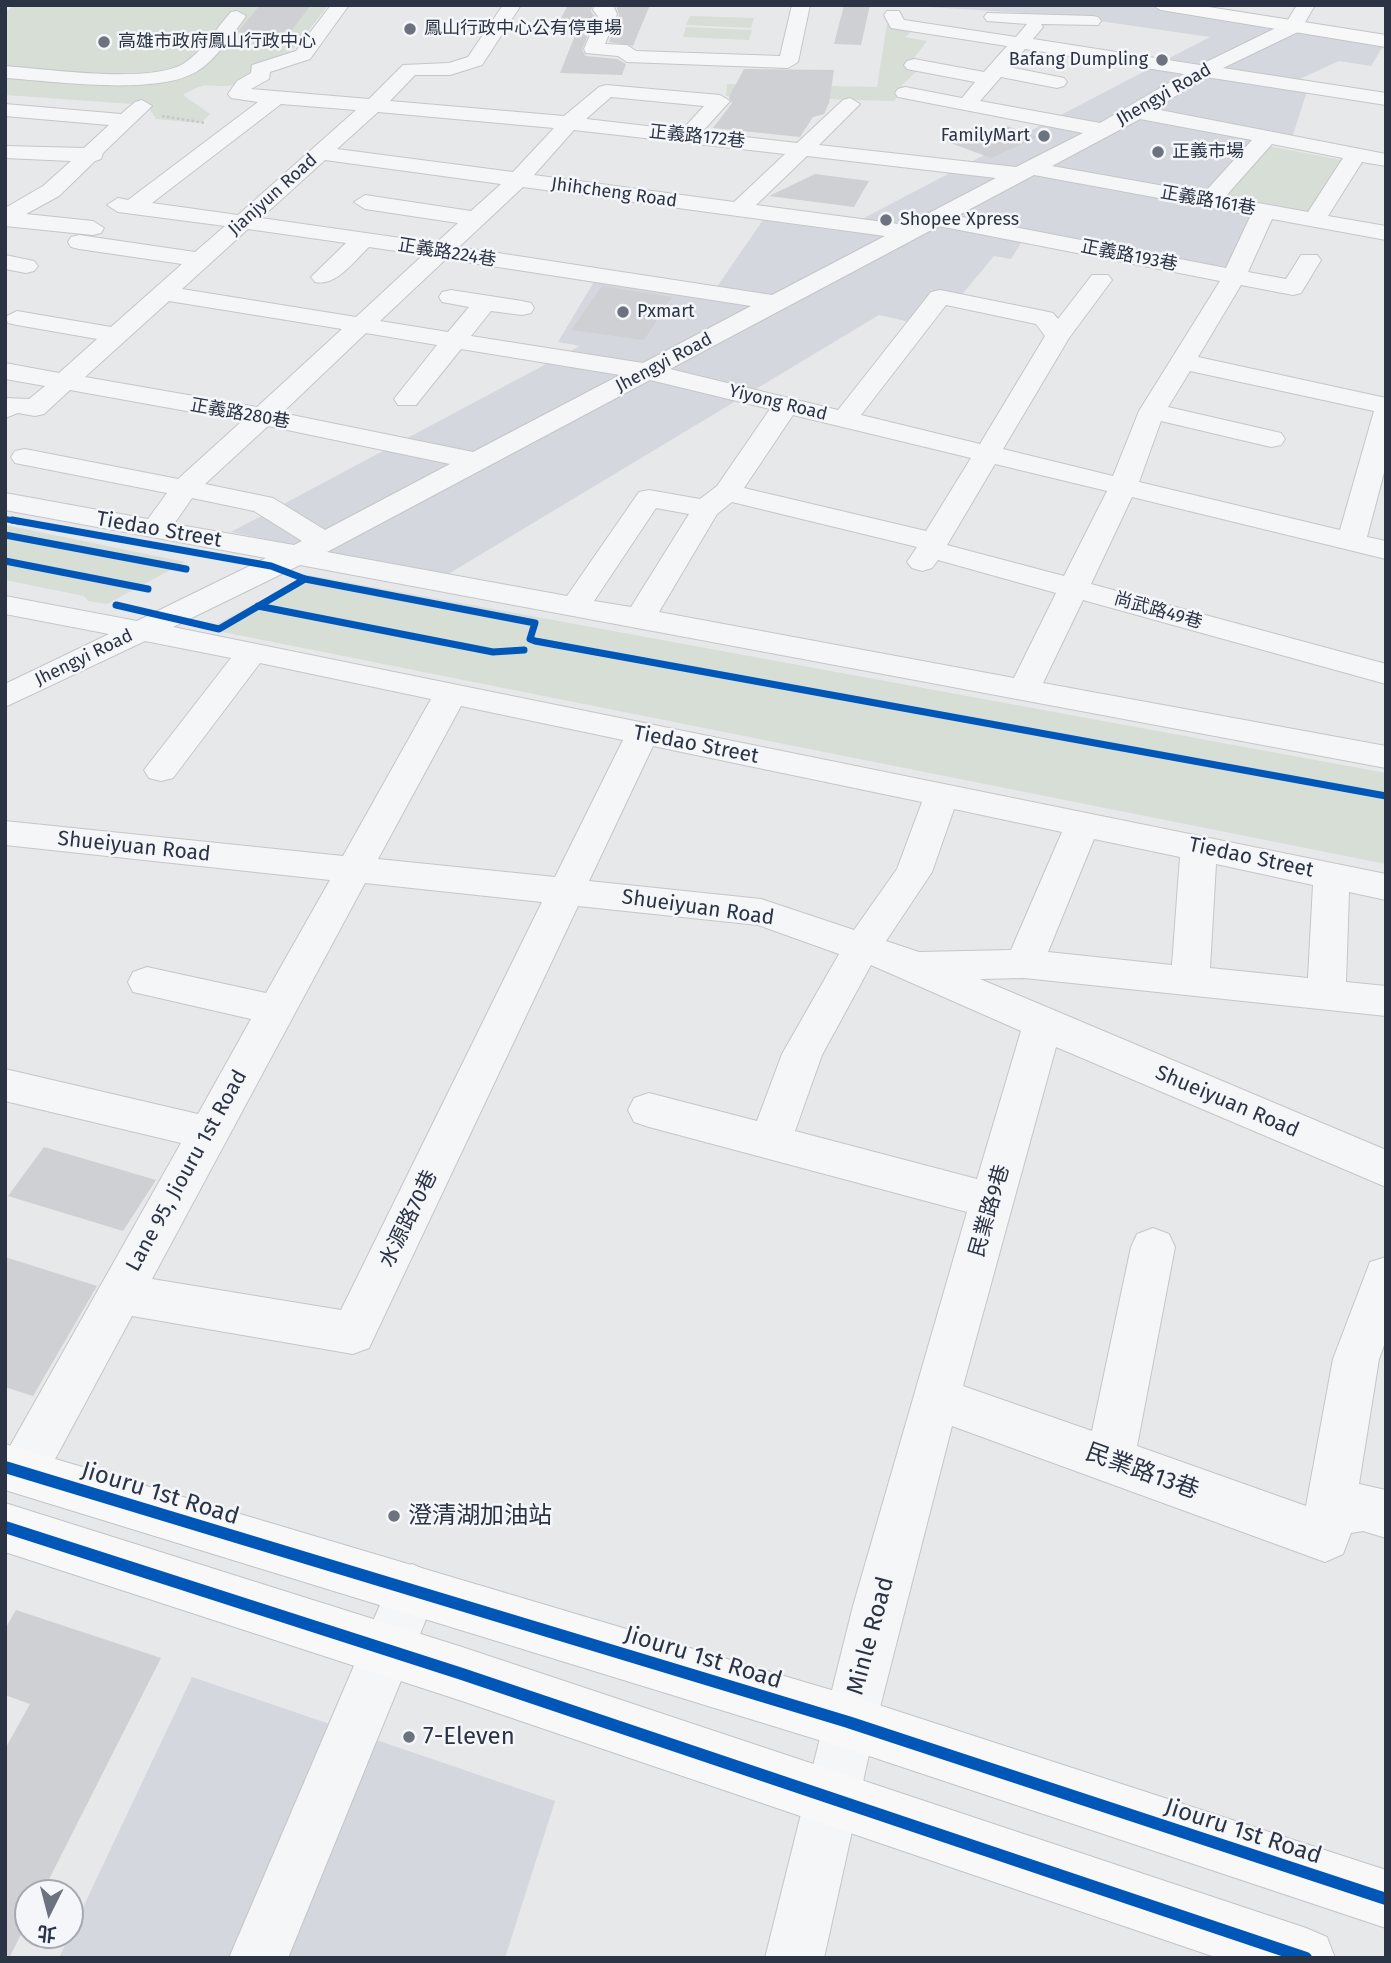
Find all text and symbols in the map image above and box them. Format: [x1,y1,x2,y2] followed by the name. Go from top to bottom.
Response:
[424,18,622,40] place label: 鳳山行政中心公有停車場
[402,21,418,37] marker: 鳳山行政中心公有停車場
[118,31,316,53] place label: 高雄市政府鳳山行政中心
[96,34,112,50] marker: 高雄市政府鳳山行政中心
[1009,49,1148,71] place label: Bafang Dumpling
[1154,52,1170,68] marker: Bafang Dumpling
[1113,59,1215,131] street label: Jhengyi Road
[648,121,746,153] street label: 正義路172巷
[941,125,1030,147] place label: FamilyMart
[1036,128,1052,144] marker: FamilyMart
[1172,141,1244,163] place label: 正義市場
[1150,144,1166,160] marker: 正義市場
[224,149,322,241] street label: Jianjyun Road
[550,173,678,213] street label: Jhihcheng Road
[1159,182,1257,220] street label: 正義路161巷
[900,209,1019,231] place label: Shopee Xpress
[878,212,894,228] marker: Shopee Xpress
[396,235,498,271] street label: 正義路224巷
[1079,236,1179,276] street label: 正義路193巷
[637,301,695,323] place label: Pxmart
[615,304,631,320] marker: Pxmart
[612,329,716,397] street label: Jhengyi Road
[727,380,829,426] street label: Yiyong Road
[188,395,292,433] street label: 正義路280巷
[94,507,224,553] street label: Tiedao Street
[1111,588,1205,634] street label: 尚武路49巷
[32,625,136,691] street label: Jhengyi Road
[631,721,761,769] street label: Tiedao Street
[56,826,212,868] street label: Shueiyuan Road
[1186,832,1316,884] street label: Tiedao Street
[620,885,776,931] street label: Shueiyuan Road
[1151,1060,1303,1144] street label: Shueiyuan Road
[121,1066,253,1276] street label: Lane 95, Jiouru 1st Road
[965,1162,1015,1260] street label: 民業路9巷
[375,1166,443,1272] street label: 水源路70巷
[1081,1438,1203,1506] street label: 民業路13巷
[78,1456,242,1532] street label: Jiouru 1st Road
[408,1502,552,1530] place label: 澄清湖加油站
[386,1508,402,1524] marker: 澄清湖加油站
[841,1574,901,1698] street label: Minle Road
[621,1620,785,1696] street label: Jiouru 1st Road
[423,1723,515,1751] place label: 7-Eleven
[401,1729,417,1745] marker: 7-Eleven
[1161,1793,1325,1871] street label: Jiouru 1st Road
[14,1879,84,1949] north arrow
[36,1921,58,1946] text: 北

